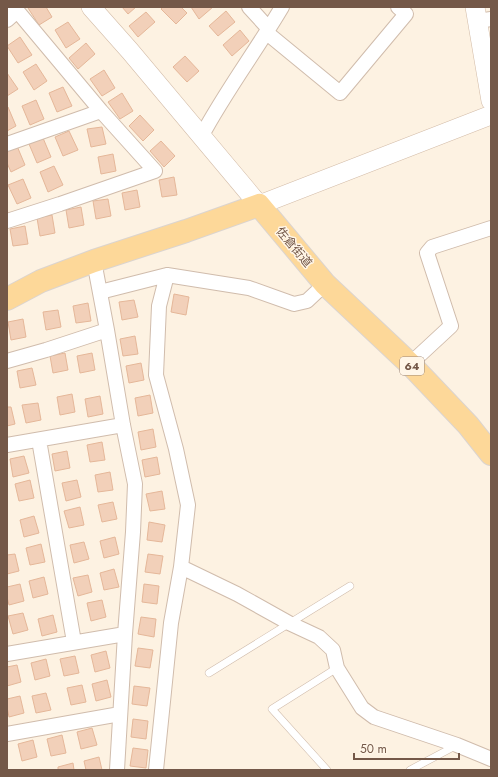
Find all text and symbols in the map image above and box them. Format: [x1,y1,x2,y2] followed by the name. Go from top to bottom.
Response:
[272,223,316,271] street label: 佐倉街道
[400,357,424,375] road number: 64
[354,735,459,761] scale bar
[360,740,387,758] text: 50 m

